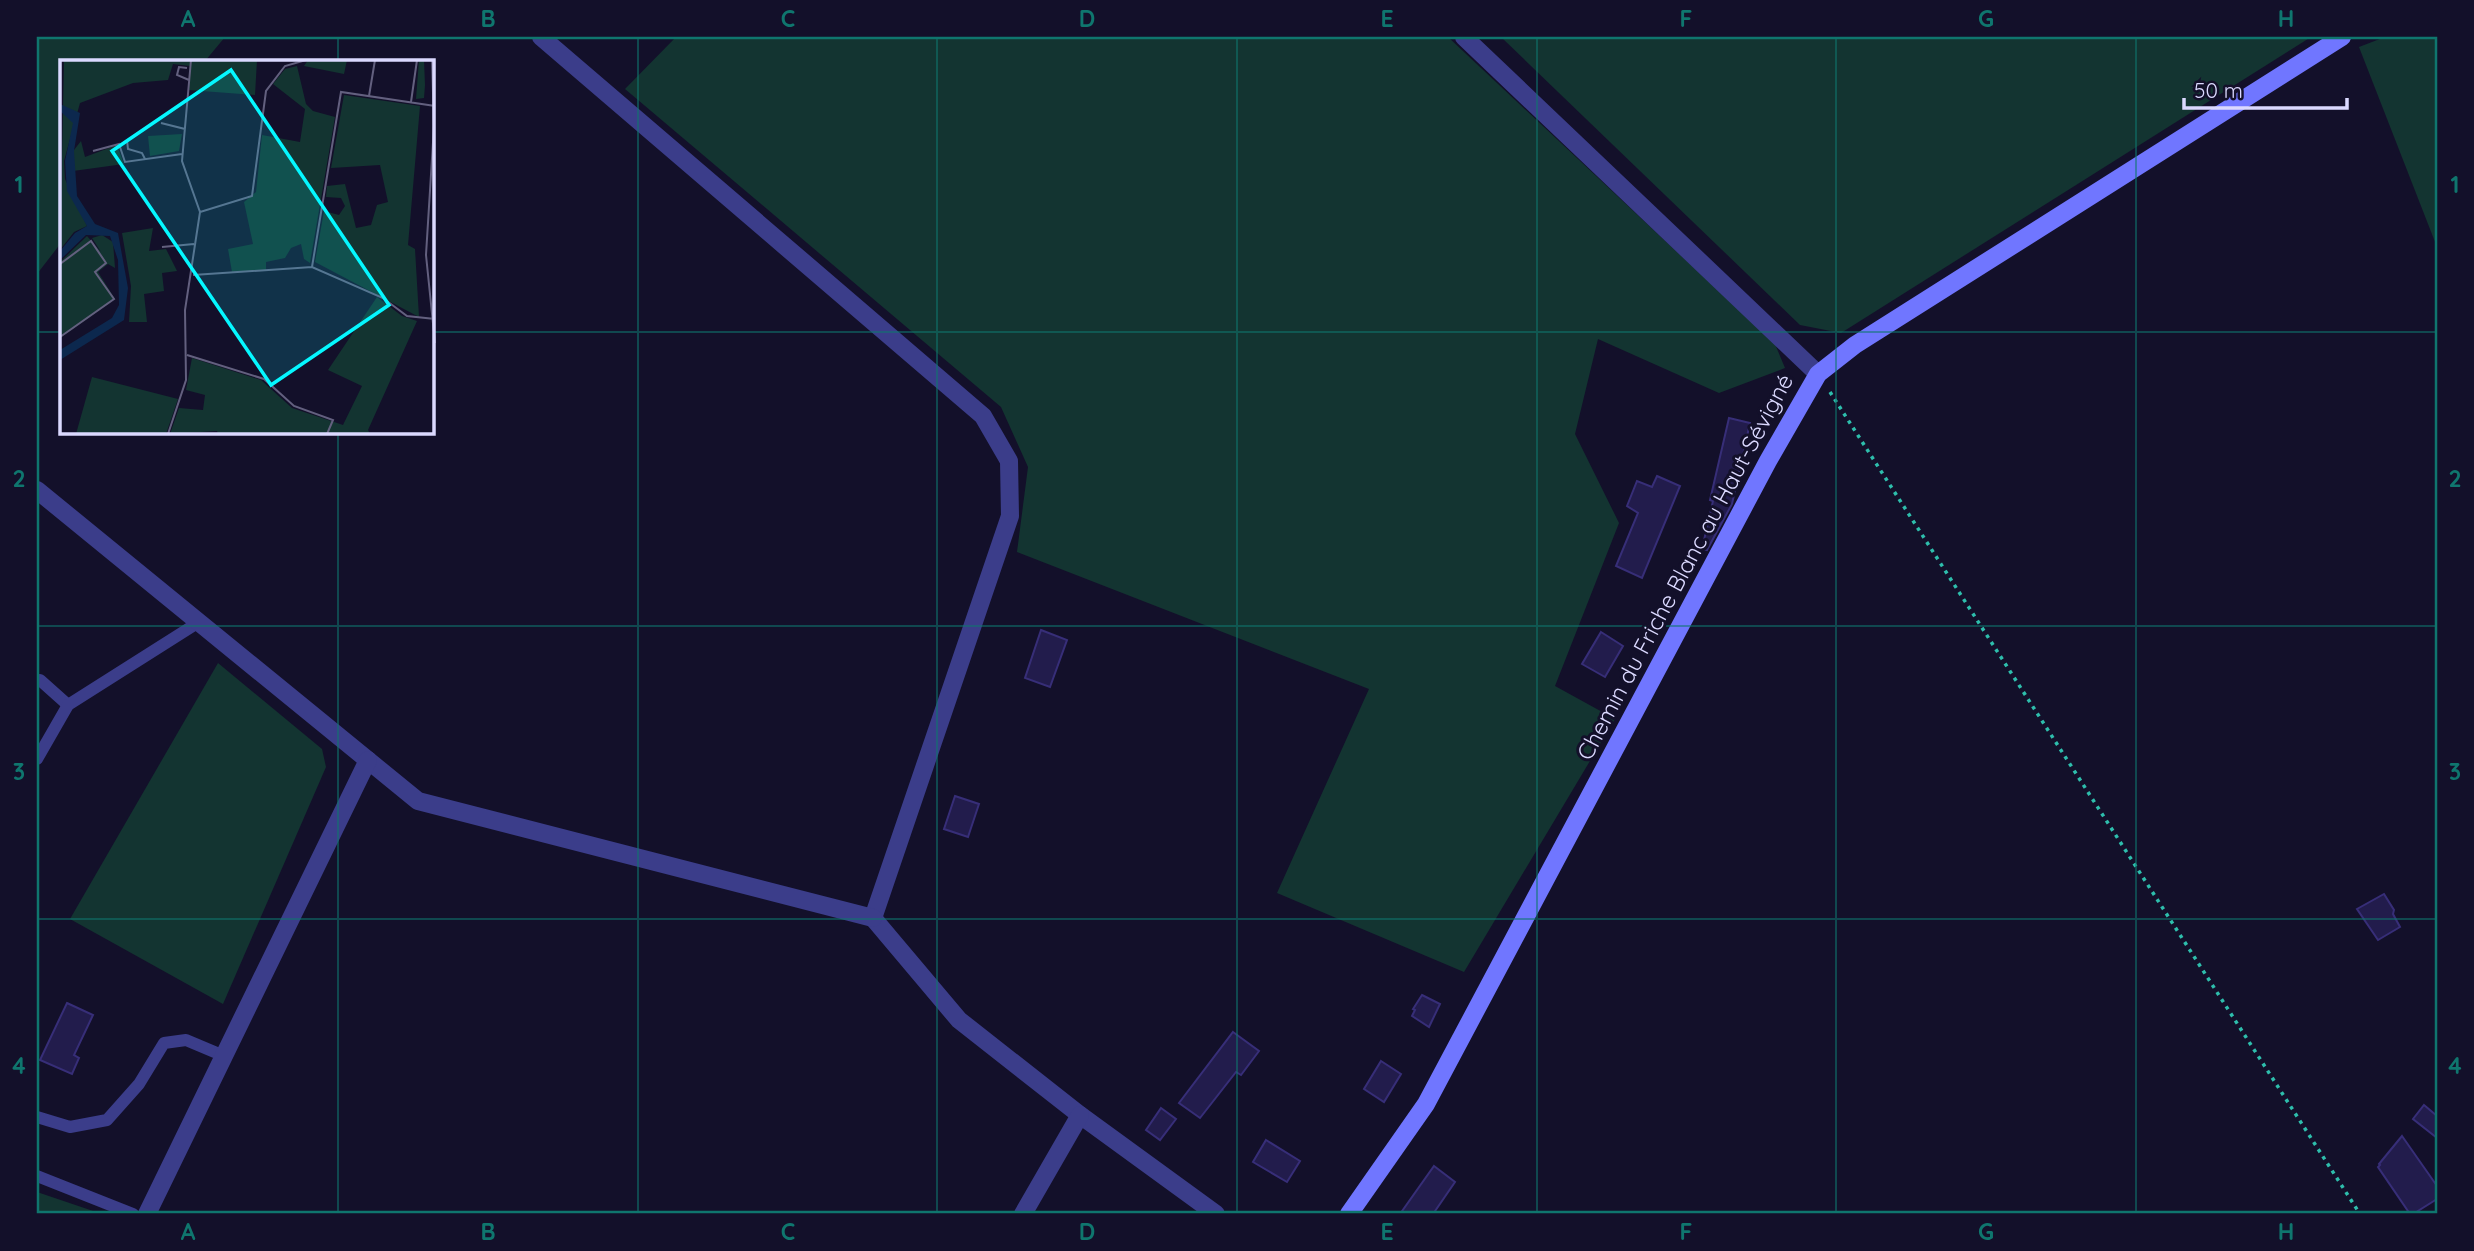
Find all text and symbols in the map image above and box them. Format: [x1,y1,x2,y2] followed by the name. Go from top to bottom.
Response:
[181,4,196,33] text: A
[480,4,496,33] text: B
[781,4,795,33] text: C
[1079,4,1095,33] text: D
[1380,4,1394,33] text: E
[1680,4,1692,33] text: F
[1978,4,1994,33] text: G
[2278,4,2294,33] text: H
[60,60,434,434] inset map
[2184,66,2346,110] scale bar
[2194,77,2243,103] text: 50 m
[15,170,23,199] text: 1
[2451,170,2459,199] text: 1
[1570,369,1799,765] street label: Chemin du Friche Blanc au Haut-Sévigné
[12,464,26,493] text: 2
[2448,464,2462,493] text: 2
[13,757,25,786] text: 3
[2449,757,2461,786] text: 3
[12,1051,26,1080] text: 4
[2448,1051,2462,1080] text: 4
[181,1217,196,1246] text: A
[480,1217,496,1246] text: B
[781,1217,795,1246] text: C
[1079,1217,1095,1246] text: D
[1380,1217,1394,1246] text: E
[1680,1217,1692,1246] text: F
[1978,1217,1994,1246] text: G
[2278,1217,2294,1246] text: H

